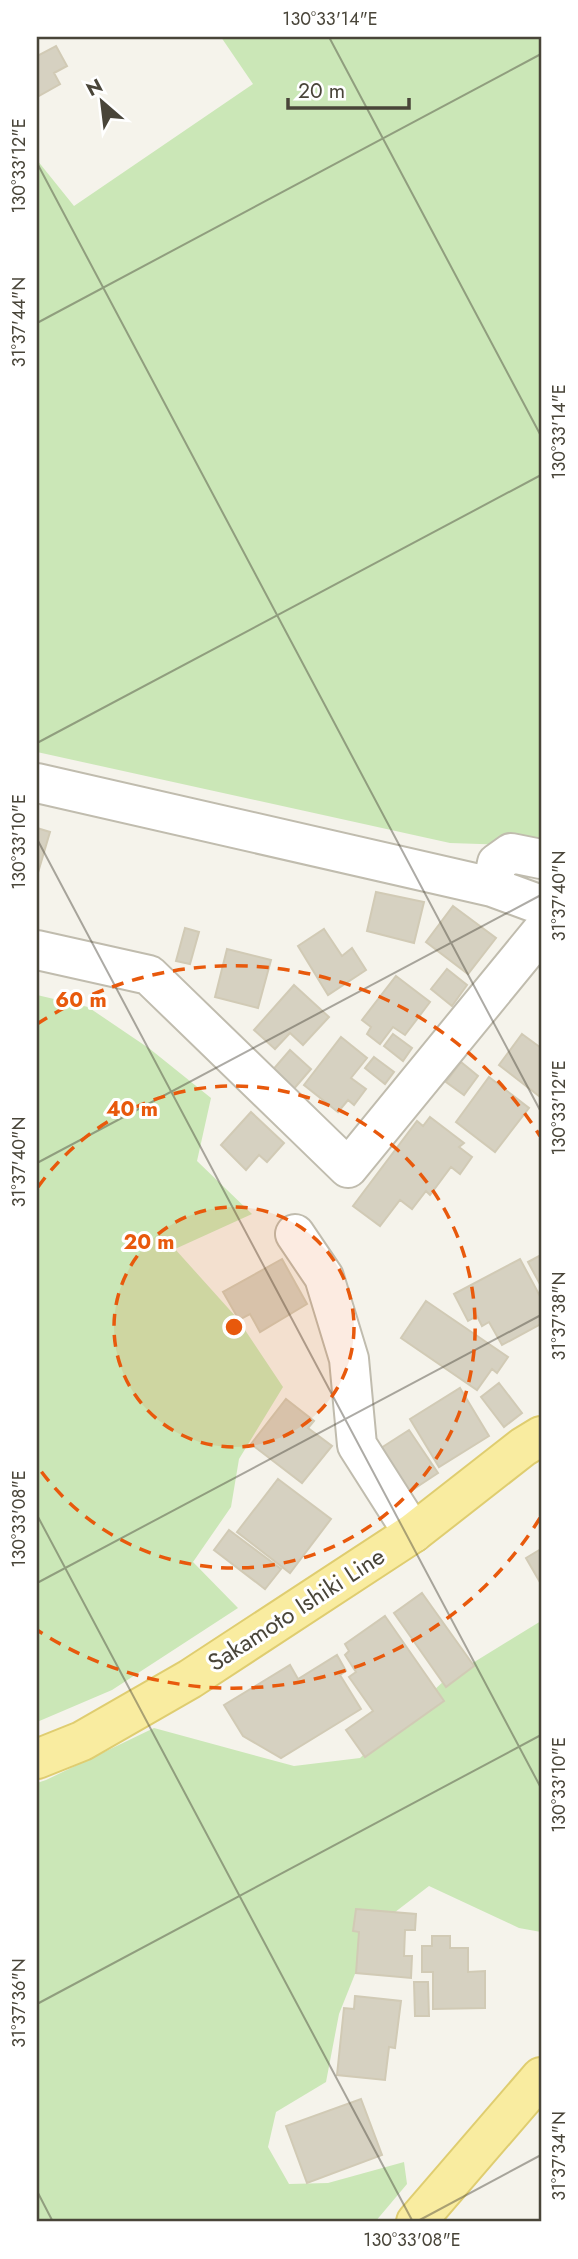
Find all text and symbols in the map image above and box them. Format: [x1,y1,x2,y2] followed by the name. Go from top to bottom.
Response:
[282,6,378,32] text: 130°33'14"E
[66,66,136,136] north arrow
[288,66,408,110] scale bar
[81,72,107,103] text: N
[298,76,345,106] text: 20 m
[6,118,32,214] text: 130°33'12"E
[6,277,32,367] text: 31°37'44"N
[546,384,572,480] text: 130°33'14"E
[6,794,32,890] text: 130°33'10"E
[546,851,572,941] text: 31°37'40"N
[55,985,107,1015] text: 60 m
[546,1060,572,1156] text: 130°33'12"E
[106,1094,158,1124] text: 40 m
[6,1117,32,1207] text: 31°37'40"N
[123,1227,175,1257] text: 20 m
[546,1271,572,1361] text: 31°37'38"N
[222,1315,246,1339] centre of rings
[6,1470,32,1568] text: 130°33'08"E
[200,1538,392,1680] street label: Sakamoto Ishiki Line
[546,1737,572,1833] text: 130°33'10"E
[6,1958,32,2048] text: 31°37'36"N
[546,2111,572,2201] text: 31°37'34"N
[363,2227,461,2253] text: 130°33'08"E

